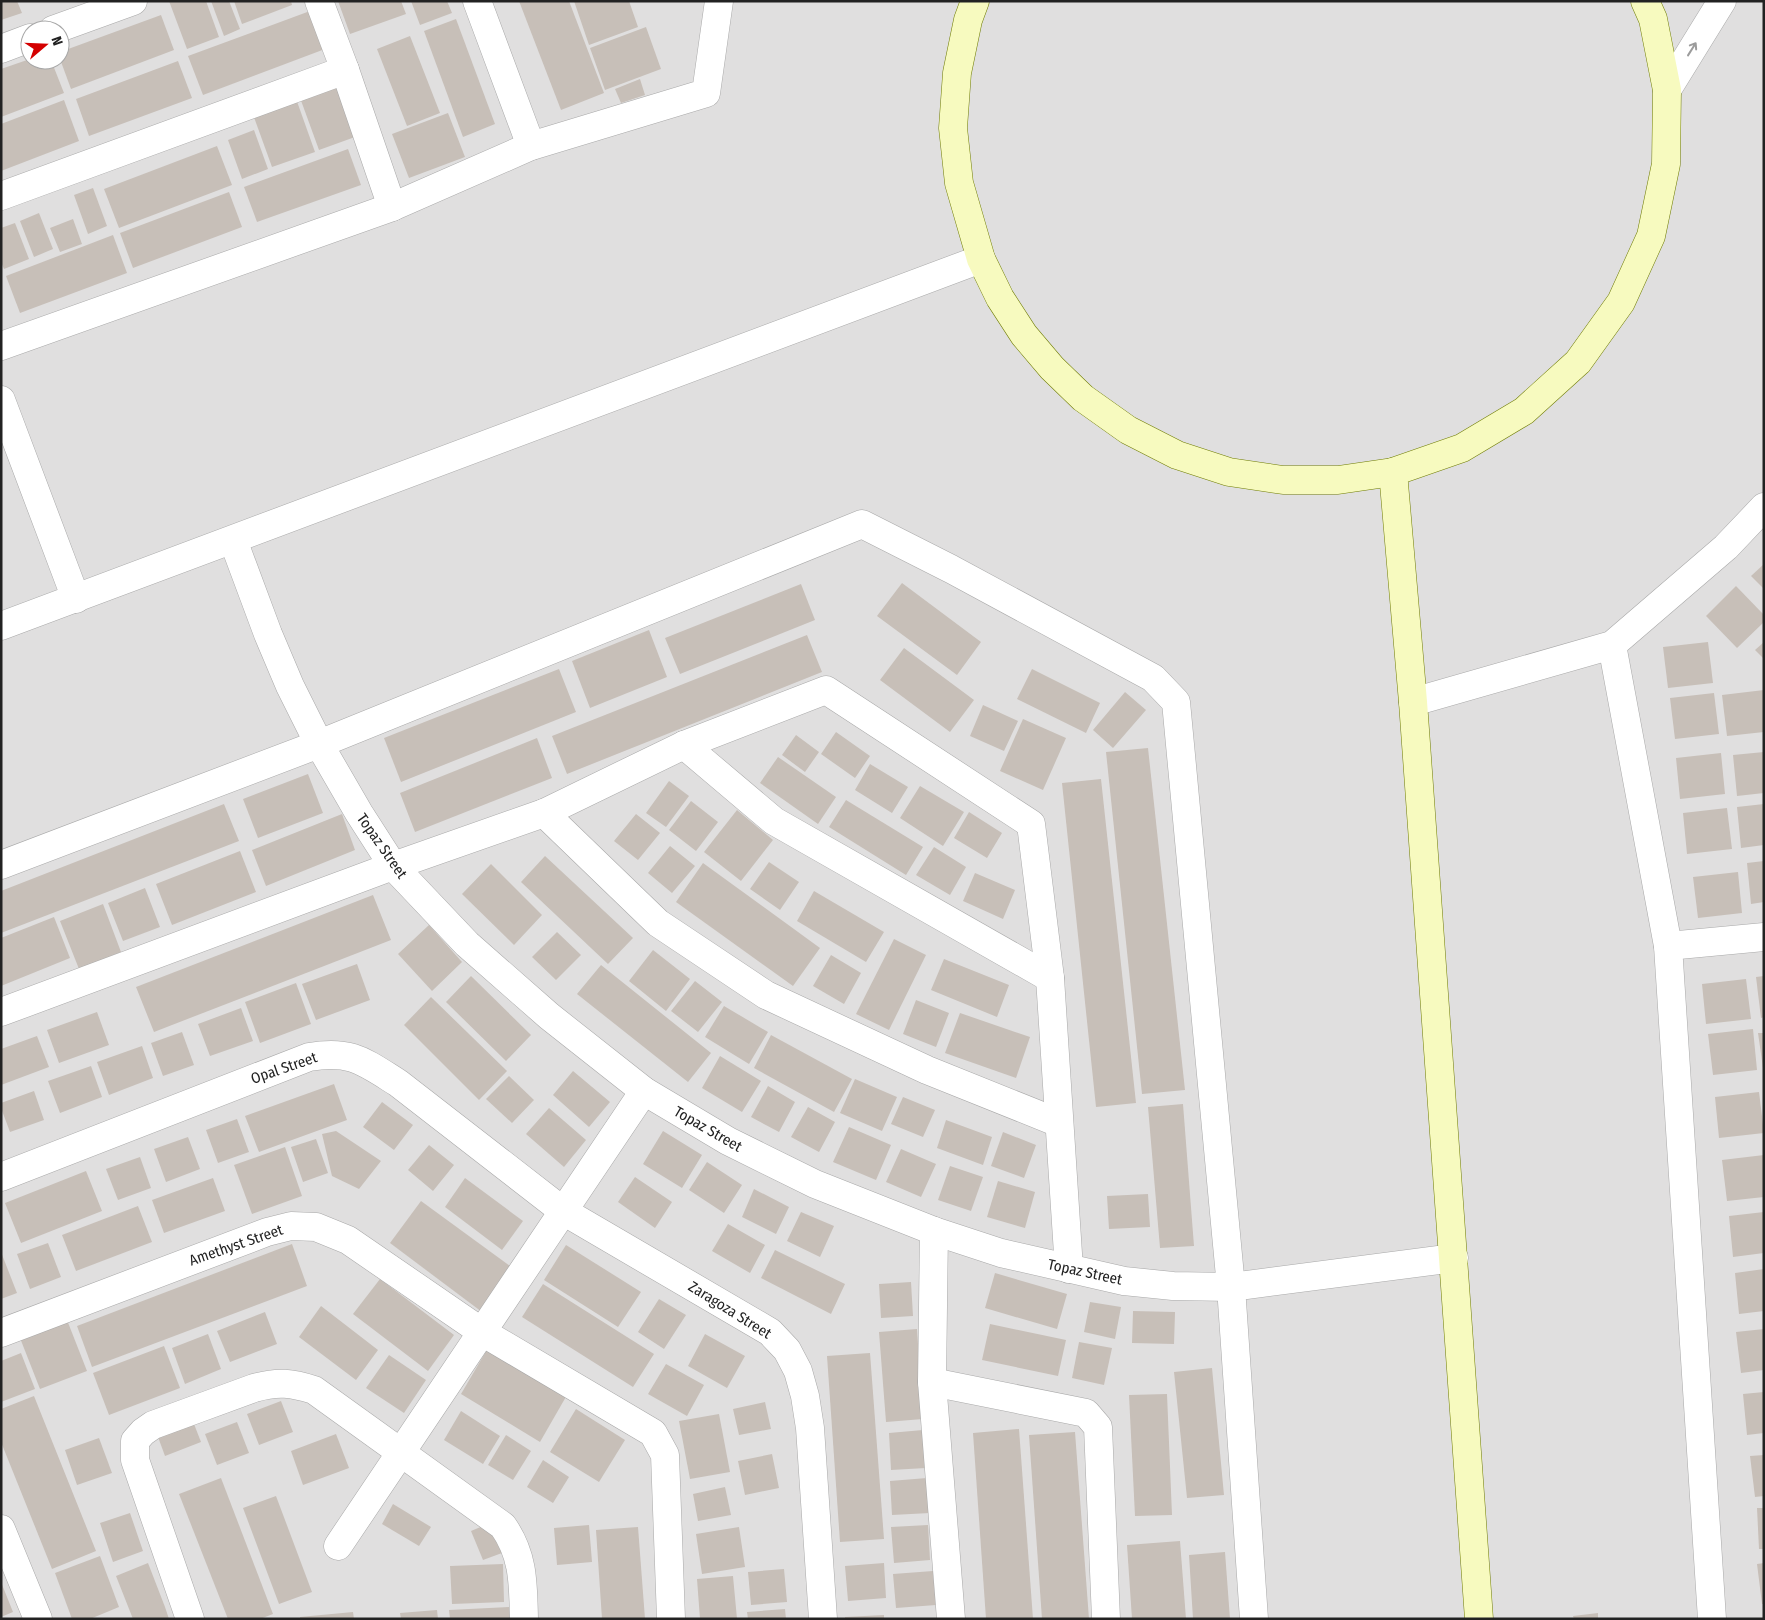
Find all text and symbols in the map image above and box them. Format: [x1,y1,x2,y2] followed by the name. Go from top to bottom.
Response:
[20,20,70,70] north arrow
[47,34,66,48] text: N
[1688,42,1698,56] one-way arrow
[353,810,411,882] street label: Topaz Street
[249,1048,320,1088] street label: Opal Street
[671,1102,745,1156] street label: Topaz Street
[187,1221,285,1269] street label: Amethyst Street
[1046,1255,1124,1289] street label: Topaz Street
[685,1277,775,1343] street label: Zaragoza Street

